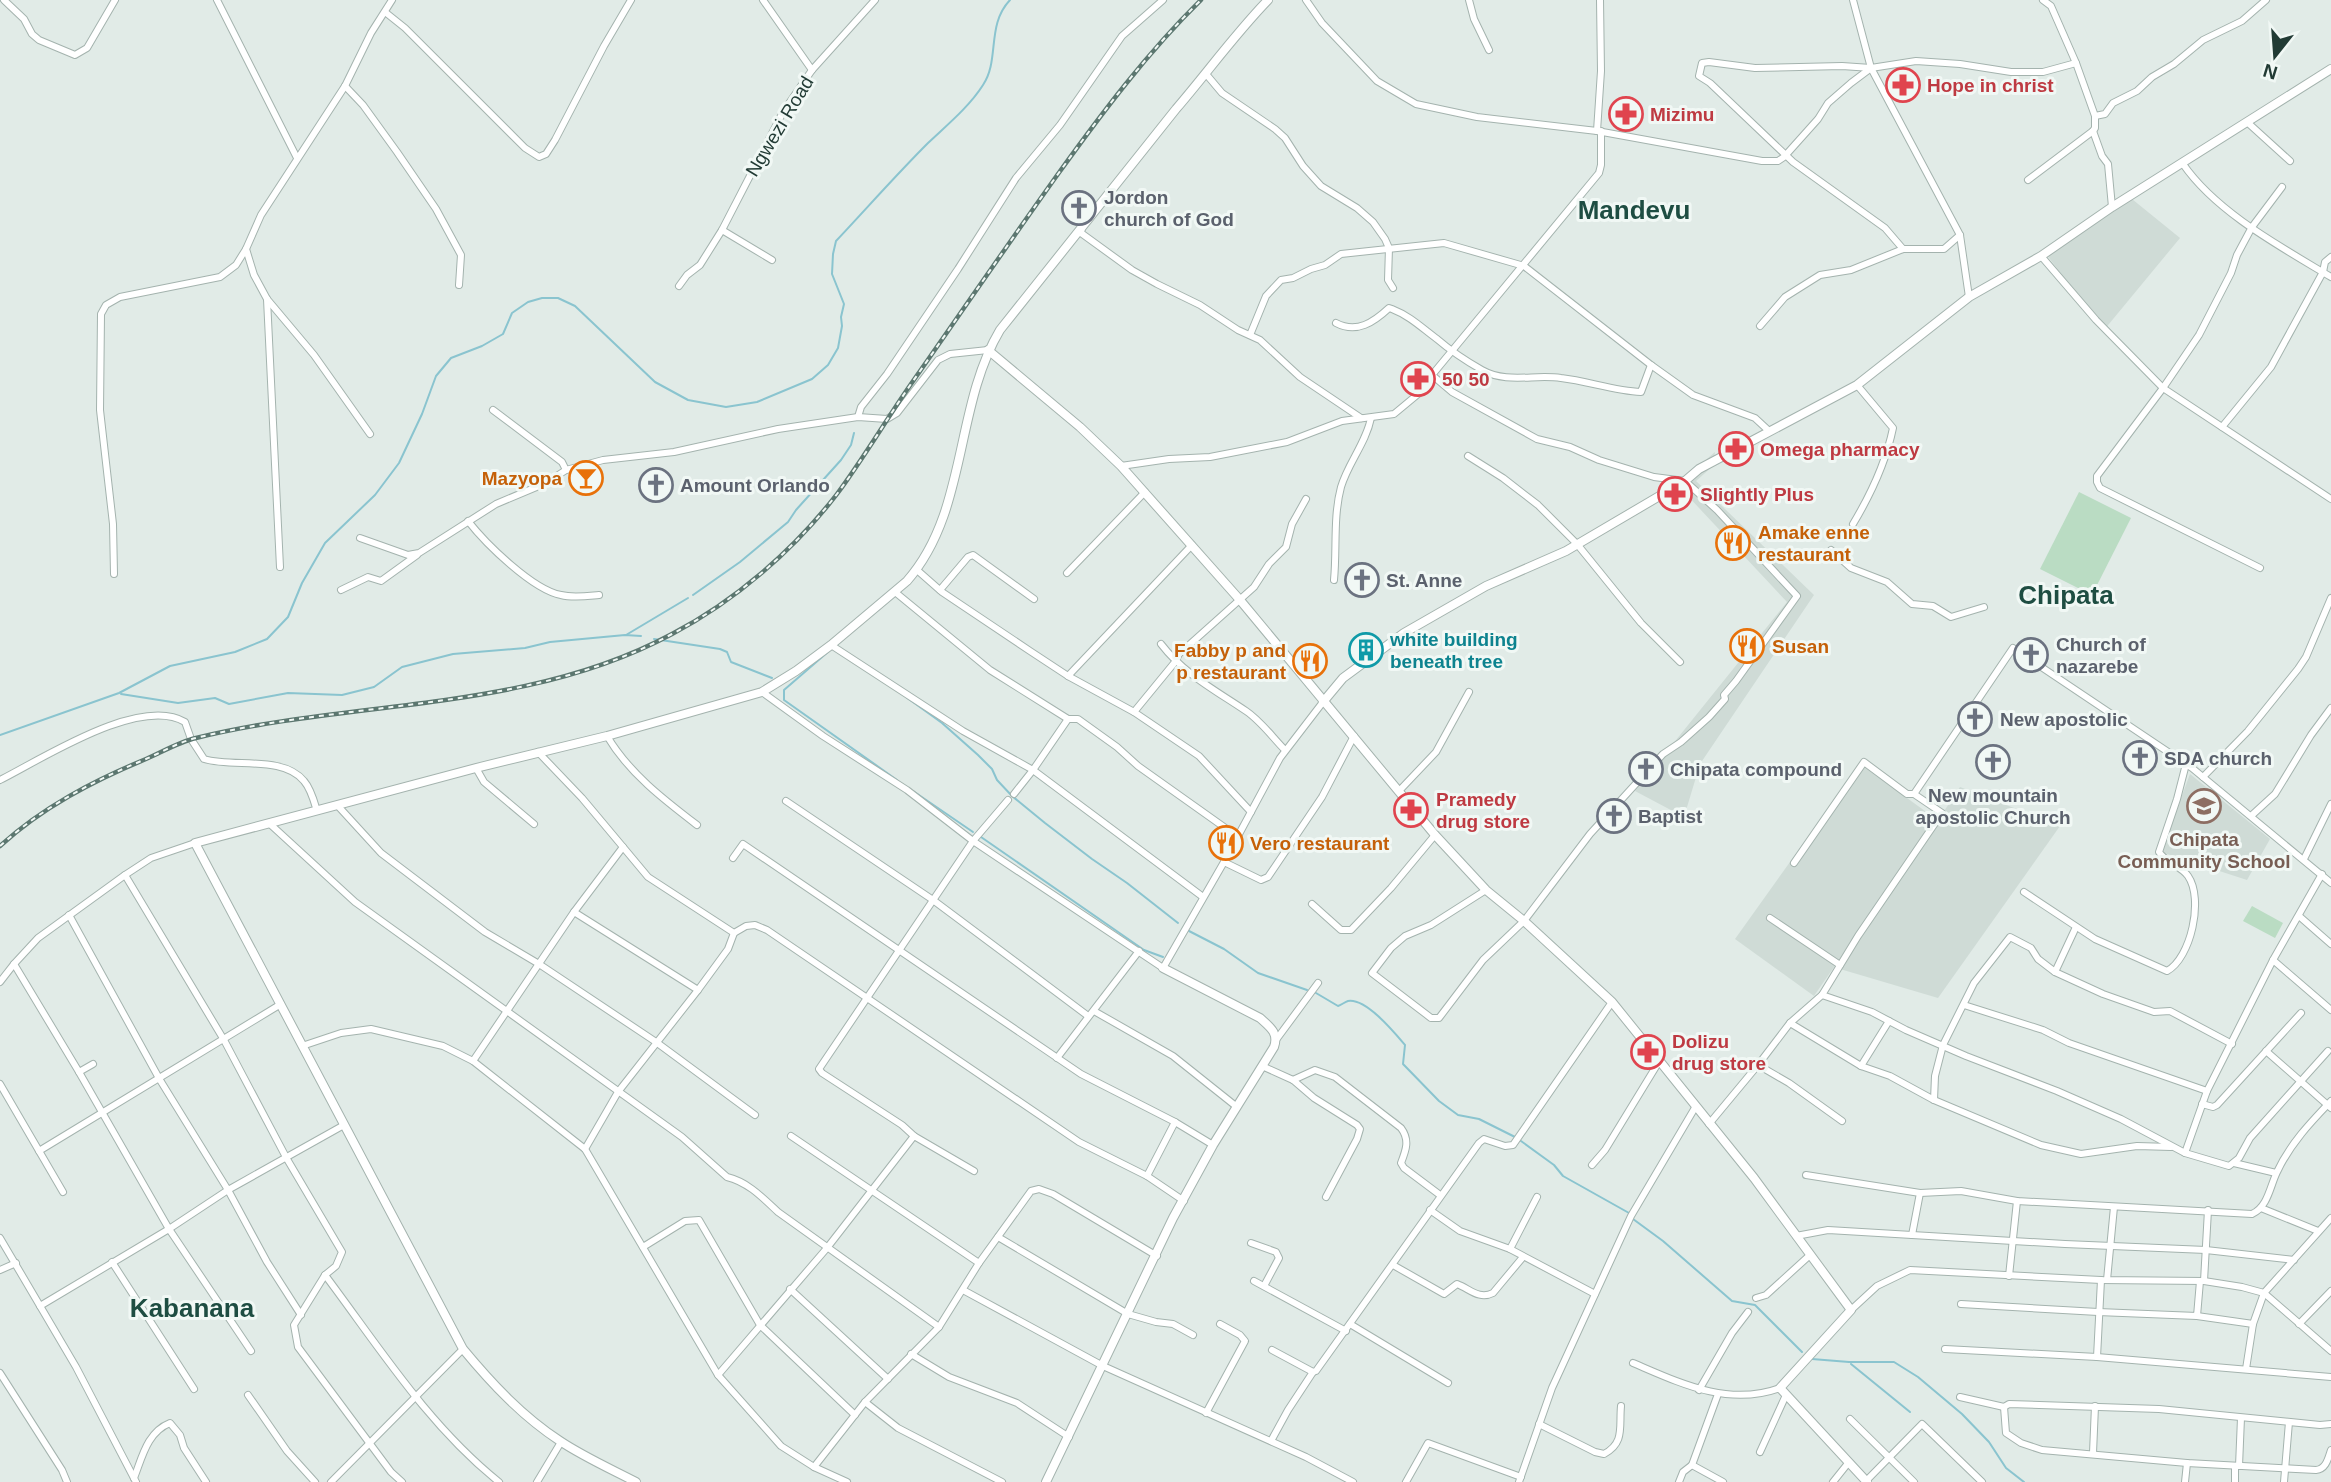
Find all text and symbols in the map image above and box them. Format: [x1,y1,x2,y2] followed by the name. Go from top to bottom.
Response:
[2240,21,2310,91] north arrow
[2261,60,2280,84] text: N
[1884,66,1922,104] pharmacy icon: Hope in christ
[741,72,818,180] street label: Ngwezi Road
[1927,75,2054,96] place label: Hope in christ
[1607,95,1645,133] pharmacy icon: Mizimu
[1650,104,1714,125] place label: Mizimu
[1104,187,1234,230] place label: Jordon church of God
[1060,189,1098,227] church icon: Jordon church of God
[1578,195,1690,225] district label: Mandevu
[1399,360,1437,398] pharmacy icon: 50 50
[1442,369,1490,390] place label: 50 50
[1717,430,1755,468] pharmacy icon: Omega pharmacy
[1760,439,1920,460] place label: Omega pharmacy
[567,459,605,497] bar icon: Mazyopa
[637,466,675,504] church icon: Amount Orlando
[482,468,562,489] place label: Mazyopa
[680,475,830,496] place label: Amount Orlando
[1656,475,1694,513] pharmacy icon: Slightly Plus
[1700,484,1814,505] place label: Slightly Plus
[1758,522,1870,565] place label: Amake enne restaurant
[1714,524,1752,562] restaurant icon: Amake enne restaurant
[1343,561,1381,599] church icon: St. Anne
[1386,570,1462,591] place label: St. Anne
[2018,580,2114,610] district label: Chipata
[1728,627,1766,665] restaurant icon: Susan
[1389,629,1518,672] place label: white building beneath tree
[1347,631,1385,669] building icon: white building beneath tree
[2056,634,2146,677] place label: Church of nazarebe
[1772,636,1829,657] place label: Susan
[2012,636,2050,674] church icon: Church of nazarebe
[1174,640,1287,683] place label: Fabby p and p restaurant
[1291,642,1329,680] restaurant icon: Fabby p and p restaurant
[1956,700,1994,738] church icon: New apostolic
[2000,709,2128,730] place label: New apostolic
[2121,739,2159,777] church icon: SDA church
[1974,743,2012,781] church icon: New mountain apostolic Church
[2164,748,2272,769] place label: SDA church
[1627,750,1665,788] church icon: Chipata compound
[1670,759,1842,780] place label: Chipata compound
[1915,785,2071,828] place label: New mountain apostolic Church
[2185,787,2223,825] school or university icon: Chipata Community School
[1436,789,1530,832] place label: Pramedy drug store
[1392,791,1430,829] pharmacy icon: Pramedy drug store
[1595,797,1633,835] church icon: Baptist
[1638,806,1703,827] place label: Baptist
[1207,824,1245,862] restaurant icon: Vero restaurant
[2117,829,2291,872] place label: Chipata Community School
[1250,833,1390,854] place label: Vero restaurant
[1672,1031,1766,1074] place label: Dolizu drug store
[1629,1033,1667,1071] pharmacy icon: Dolizu drug store
[130,1293,255,1323] district label: Kabanana

